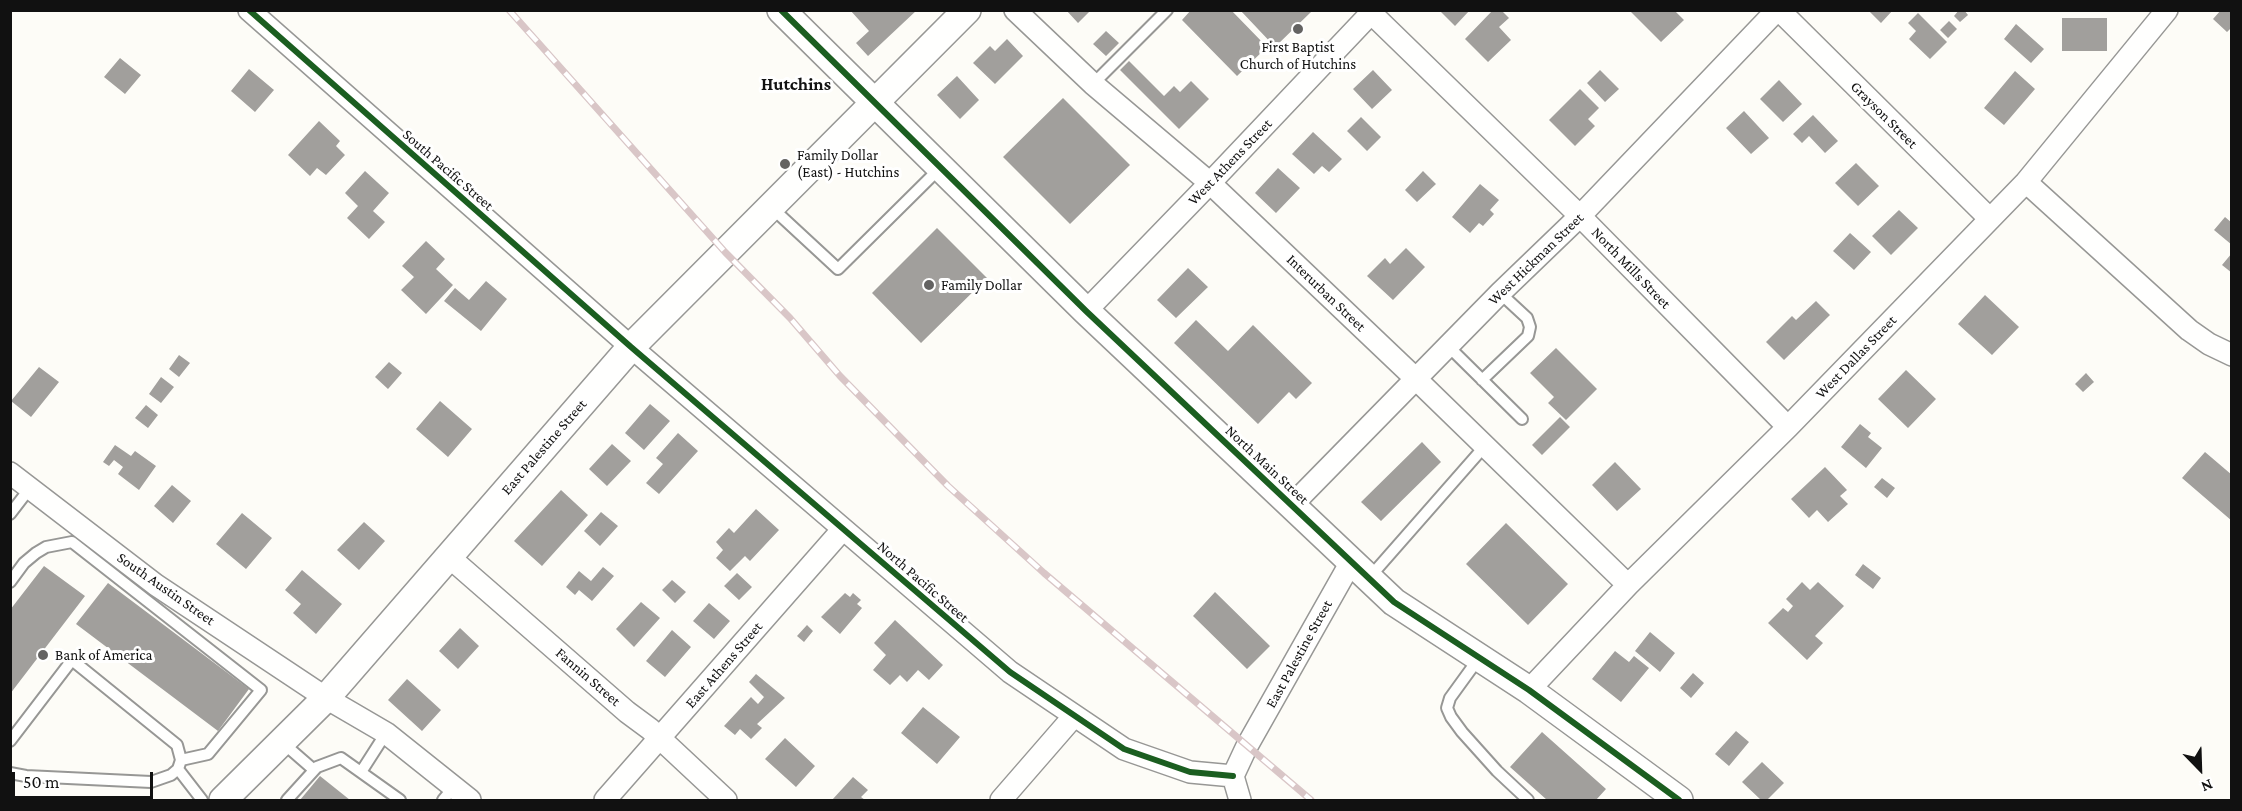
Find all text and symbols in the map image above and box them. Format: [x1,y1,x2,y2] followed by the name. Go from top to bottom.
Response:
[1291,22,1305,36] marker: First Baptist Church of Hutchins
[1240,38,1356,73] place label: First Baptist Church of Hutchins
[761,73,831,95] district label: Hutchins
[1847,78,1921,152] street label: Grayson Street
[1184,115,1276,209] street label: West Athens Street
[399,126,497,214] street label: South Pacific Street
[797,146,899,181] place label: Family Dollar (East) - Hutchins
[778,157,792,171] marker: Family Dollar (East) - Hutchins
[1485,209,1587,309] street label: West Hickman Street
[1588,223,1674,313] street label: North Mills Street
[1283,251,1369,335] street label: Interurban Street
[941,276,1022,294] place label: Family Dollar
[922,278,936,292] marker: Family Dollar
[1812,312,1900,402] street label: West Dallas Street
[498,395,590,499] street label: East Palestine Street
[1221,422,1313,508] street label: North Main Street
[874,537,972,627] street label: North Pacific Street
[114,549,218,629] street label: South Austin Street
[1262,597,1336,711] street label: East Palestine Street
[682,618,766,712] street label: East Athens Street
[552,644,624,710] street label: Fannin Street
[55,646,152,664] place label: Bank of America
[36,648,50,662] marker: Bank of America
[2170,739,2230,799] north arrow
[15,760,156,798] scale bar
[23,772,60,792] text: 50 m
[2199,776,2216,796] text: N

